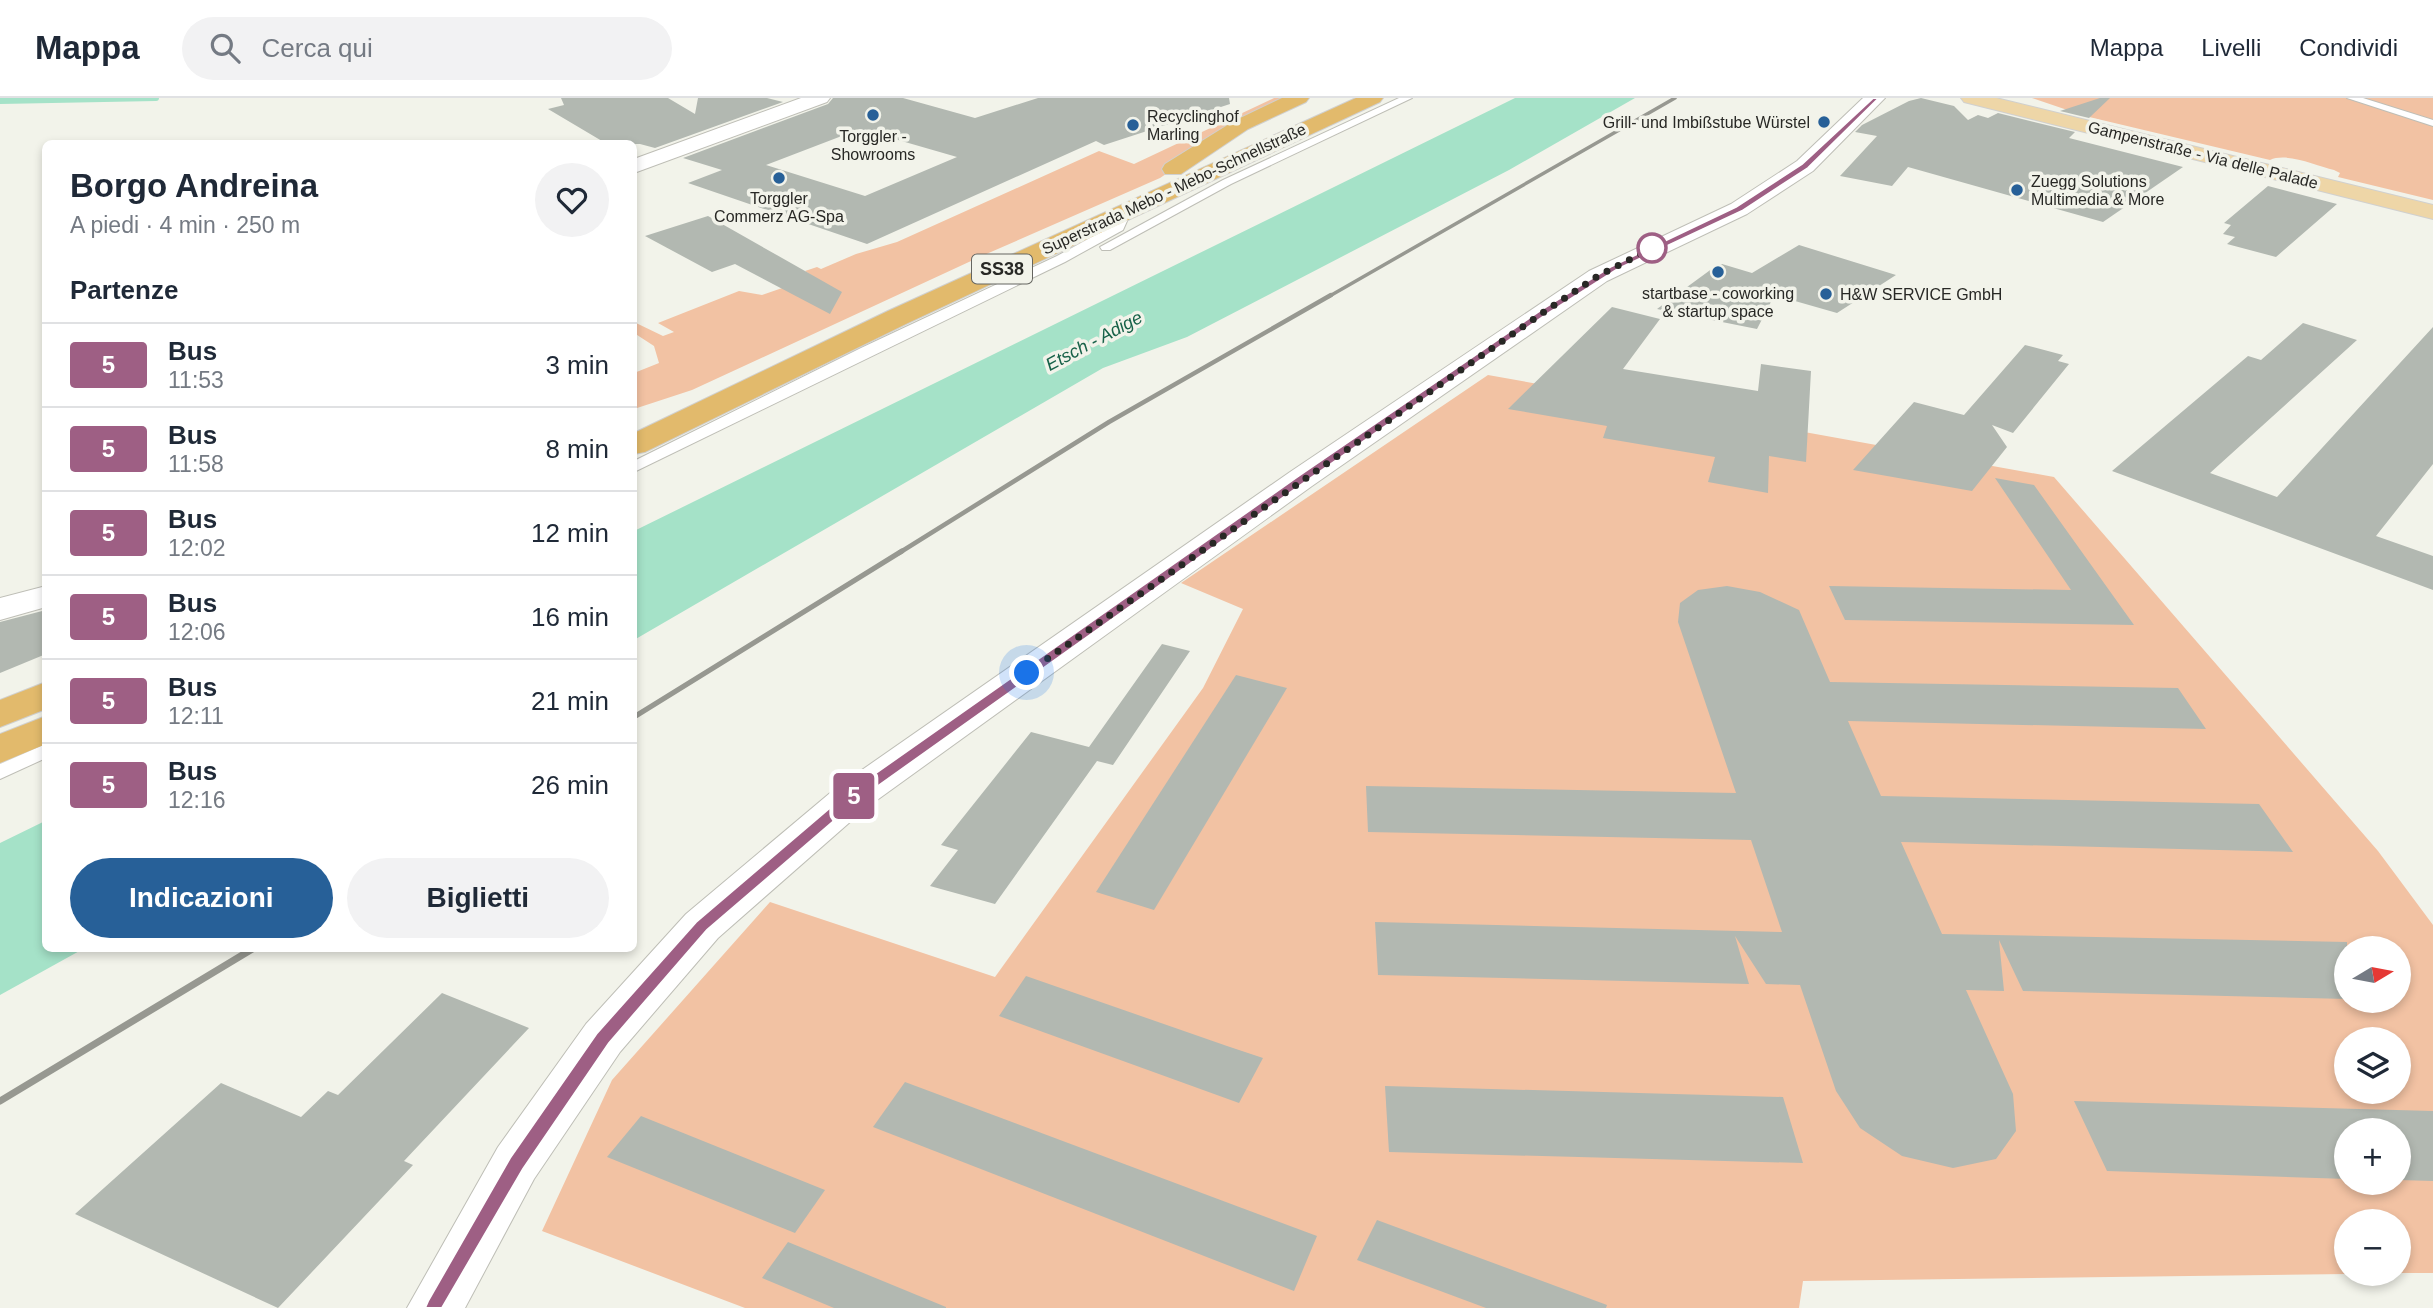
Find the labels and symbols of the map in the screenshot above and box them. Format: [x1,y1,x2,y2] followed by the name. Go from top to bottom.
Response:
[865,107,881,123] marker: Torggler - Showrooms
[1147,108,1239,143] place label: Recyclinghof Marling
[1603,114,1810,131] place label: Grill- und Imbißstube Würstel
[1816,114,1832,130] marker: Grill- und Imbißstube Würstel
[1125,117,1141,133] marker: Recyclinghof Marling
[2086,118,2320,192] street label: Gampenstraße - Via delle Palade
[1039,120,1309,258] street label: Superstrada Mebo - Mebo-Schnellstraße
[831,128,915,163] place label: Torggler - Showrooms
[771,170,787,186] marker: Torggler Commerz AG-Spa
[2031,173,2164,208] place label: Zuegg Solutions Multimedia & More
[2009,182,2025,198] marker: Zuegg Solutions Multimedia & More
[714,190,844,225] place label: Torggler Commerz AG-Spa
[1637,233,1667,263] unlabelled marker
[972,254,1032,284] road number: SS38
[1710,264,1726,280] marker: startbase - coworking & startup space
[1642,285,1794,320] place label: startbase - coworking & startup space
[1818,286,1834,302] marker: H&W SERVICE GmbH
[1840,286,2002,303] place label: H&W SERVICE GmbH
[1042,307,1146,375] water label: Etsch - Adige
[1009,655,1044,690] your location
[831,773,877,819] line badge: 5
[2334,936,2412,1013] north arrow

